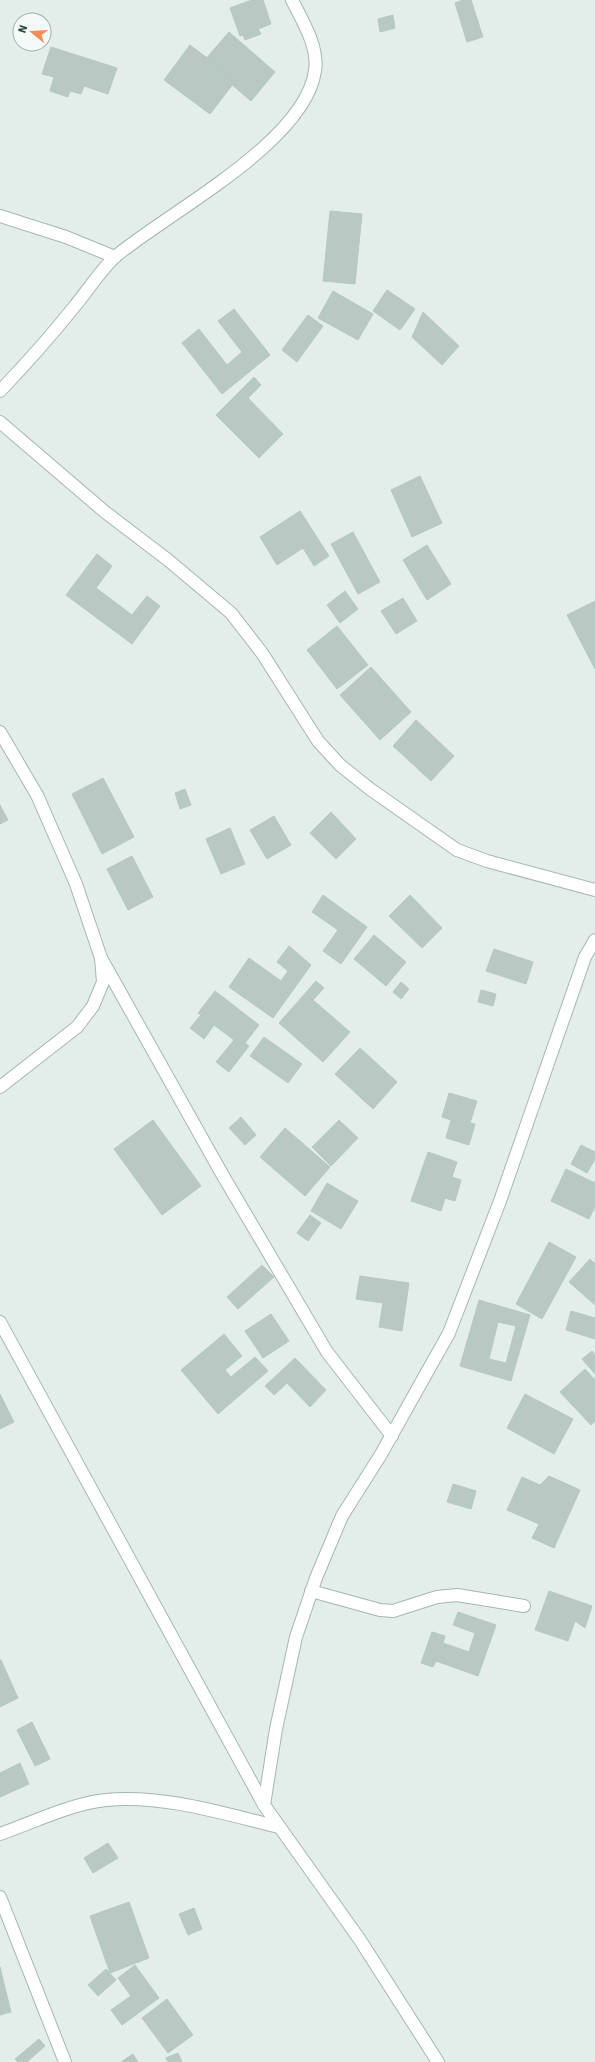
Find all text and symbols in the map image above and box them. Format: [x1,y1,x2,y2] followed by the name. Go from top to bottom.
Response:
[12,12,52,52] north arrow
[16,23,30,35] text: N

